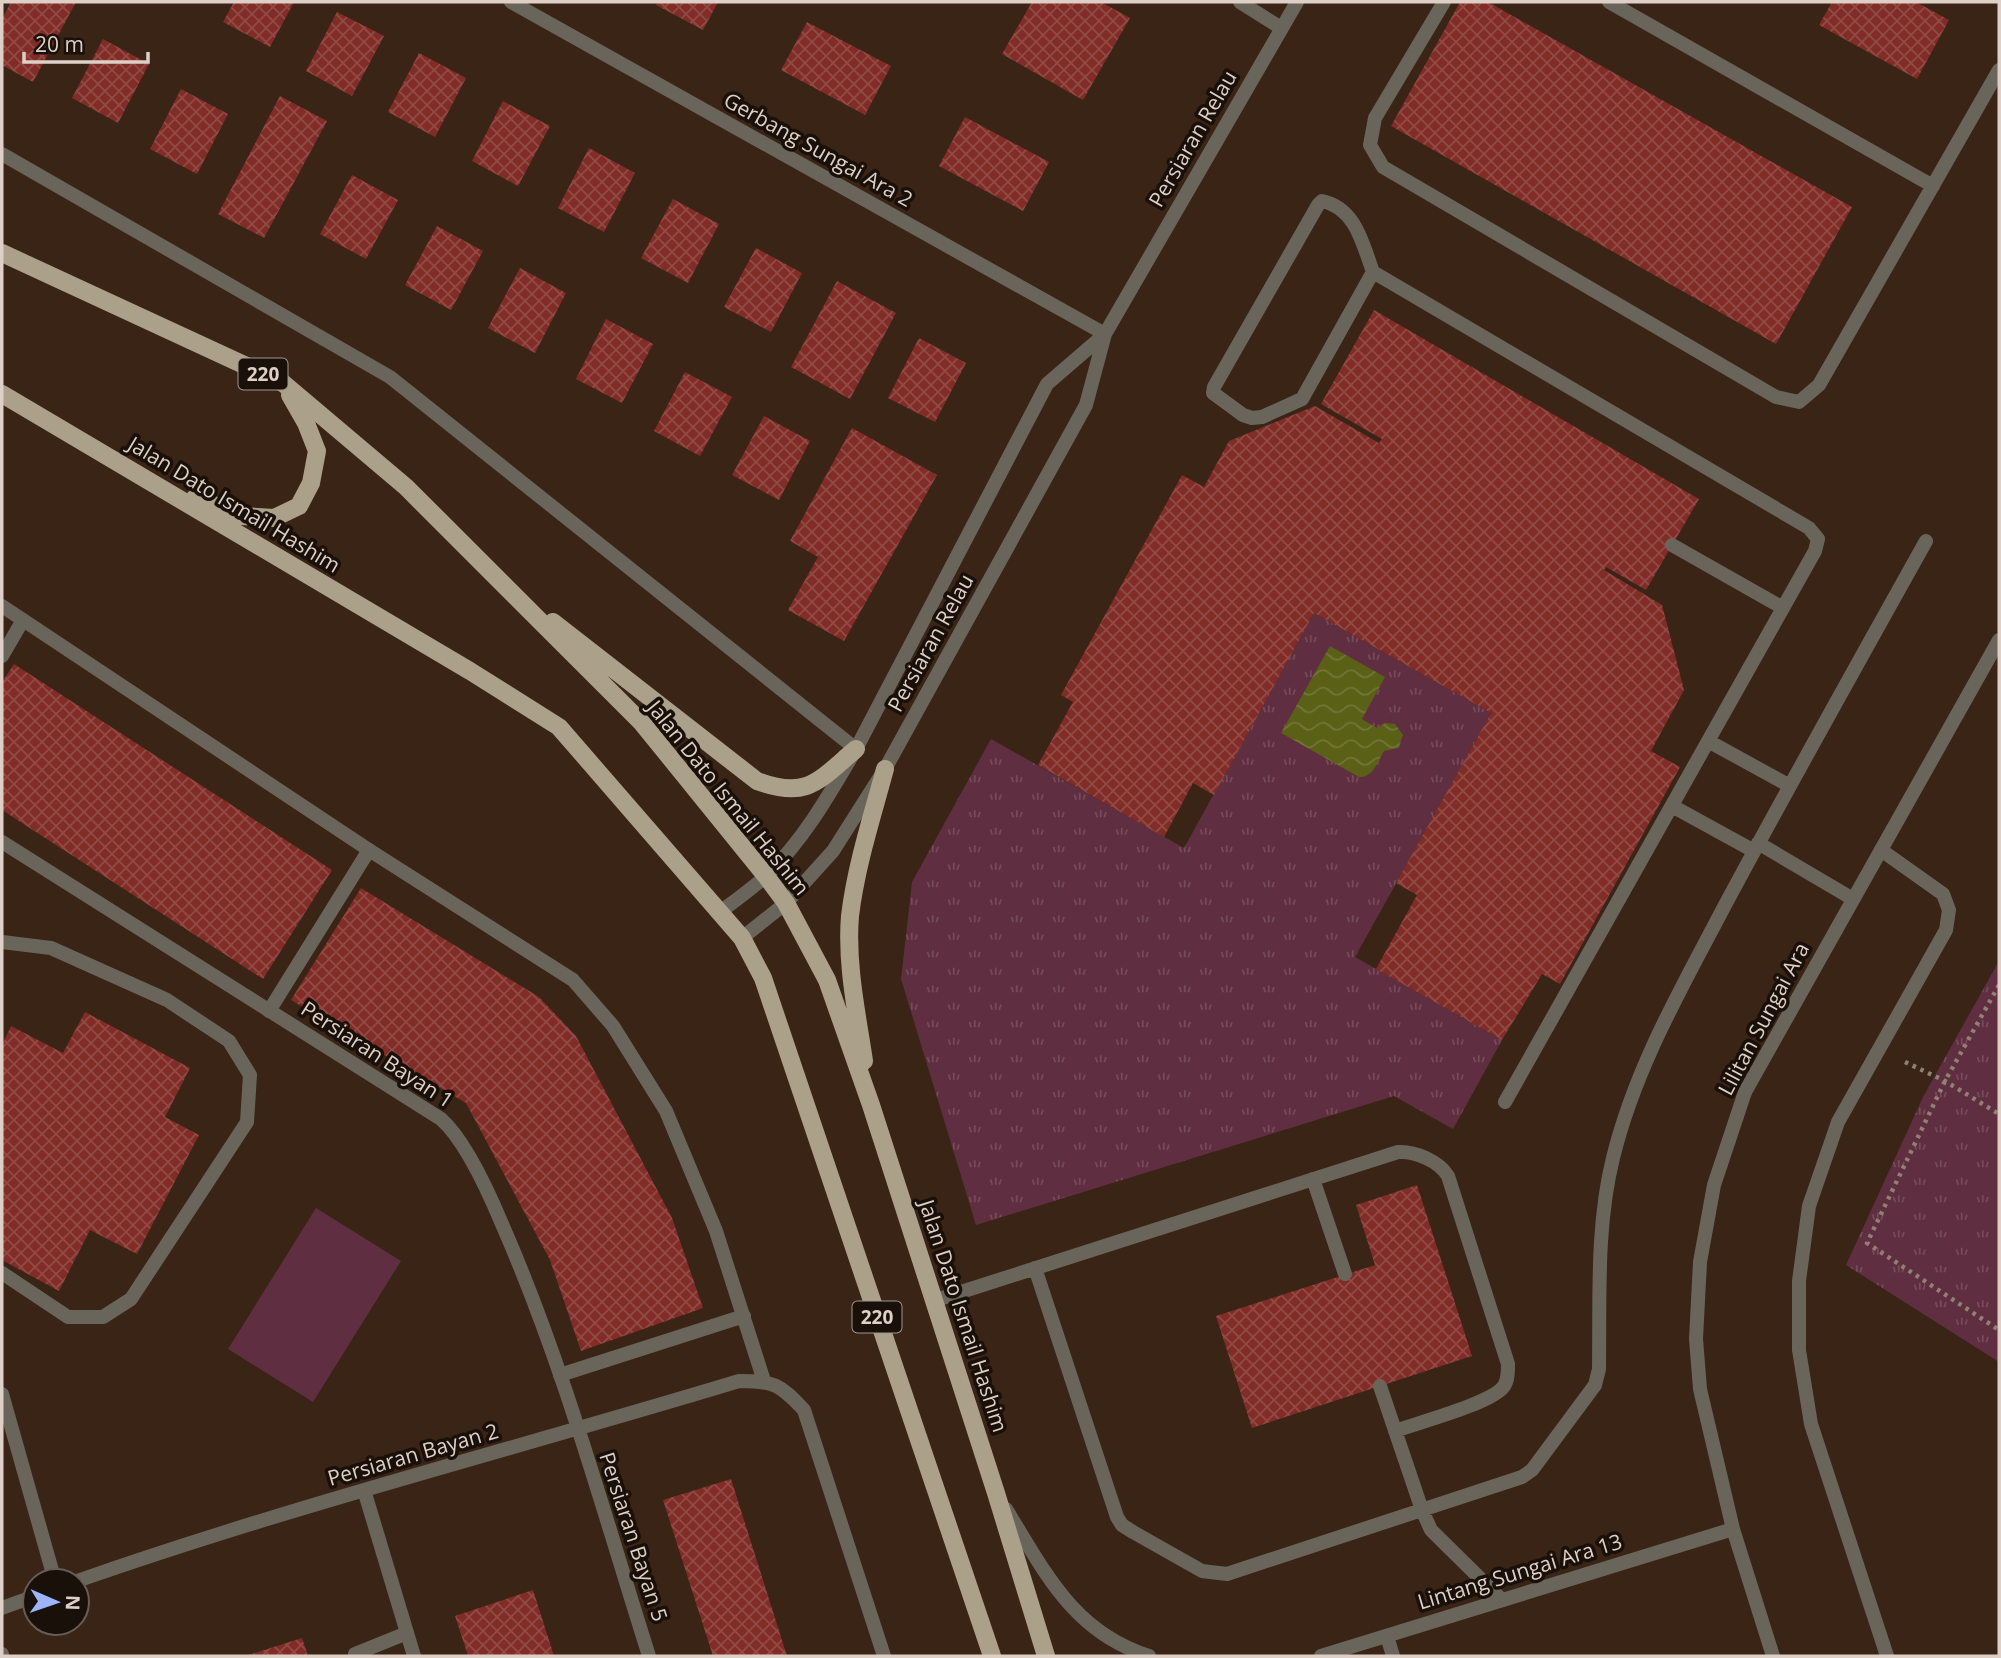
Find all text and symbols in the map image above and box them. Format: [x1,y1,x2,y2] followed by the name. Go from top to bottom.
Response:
[24,21,149,65] scale bar
[35,30,84,58] text: 20 m
[1142,65,1243,212] street label: Persiaran Relau
[719,85,918,213] street label: Gerbang Sungai Ara 2
[238,358,288,390] road number: 220
[121,429,346,579] street label: Jalan Dato Ismail Hashim
[881,569,980,716] street label: Persiaran Relau
[640,693,816,901] street label: Jalan Dato Ismail Hashim
[1711,937,1815,1100] street label: Lilitan Sungai Ara
[296,994,459,1114] street label: Persiaran Bayan 1
[912,1194,1015,1436] street label: Jalan Dato Ismail Hashim
[852,1302,902,1332] road number: 220
[324,1416,501,1492] street label: Persiaran Bayan 2
[593,1449,675,1625] street label: Persiaran Bayan 5
[1414,1527,1625,1615] street label: Lintang Sungai Ara 13
[21,1567,91,1637] north arrow
[60,1594,86,1611] text: N

